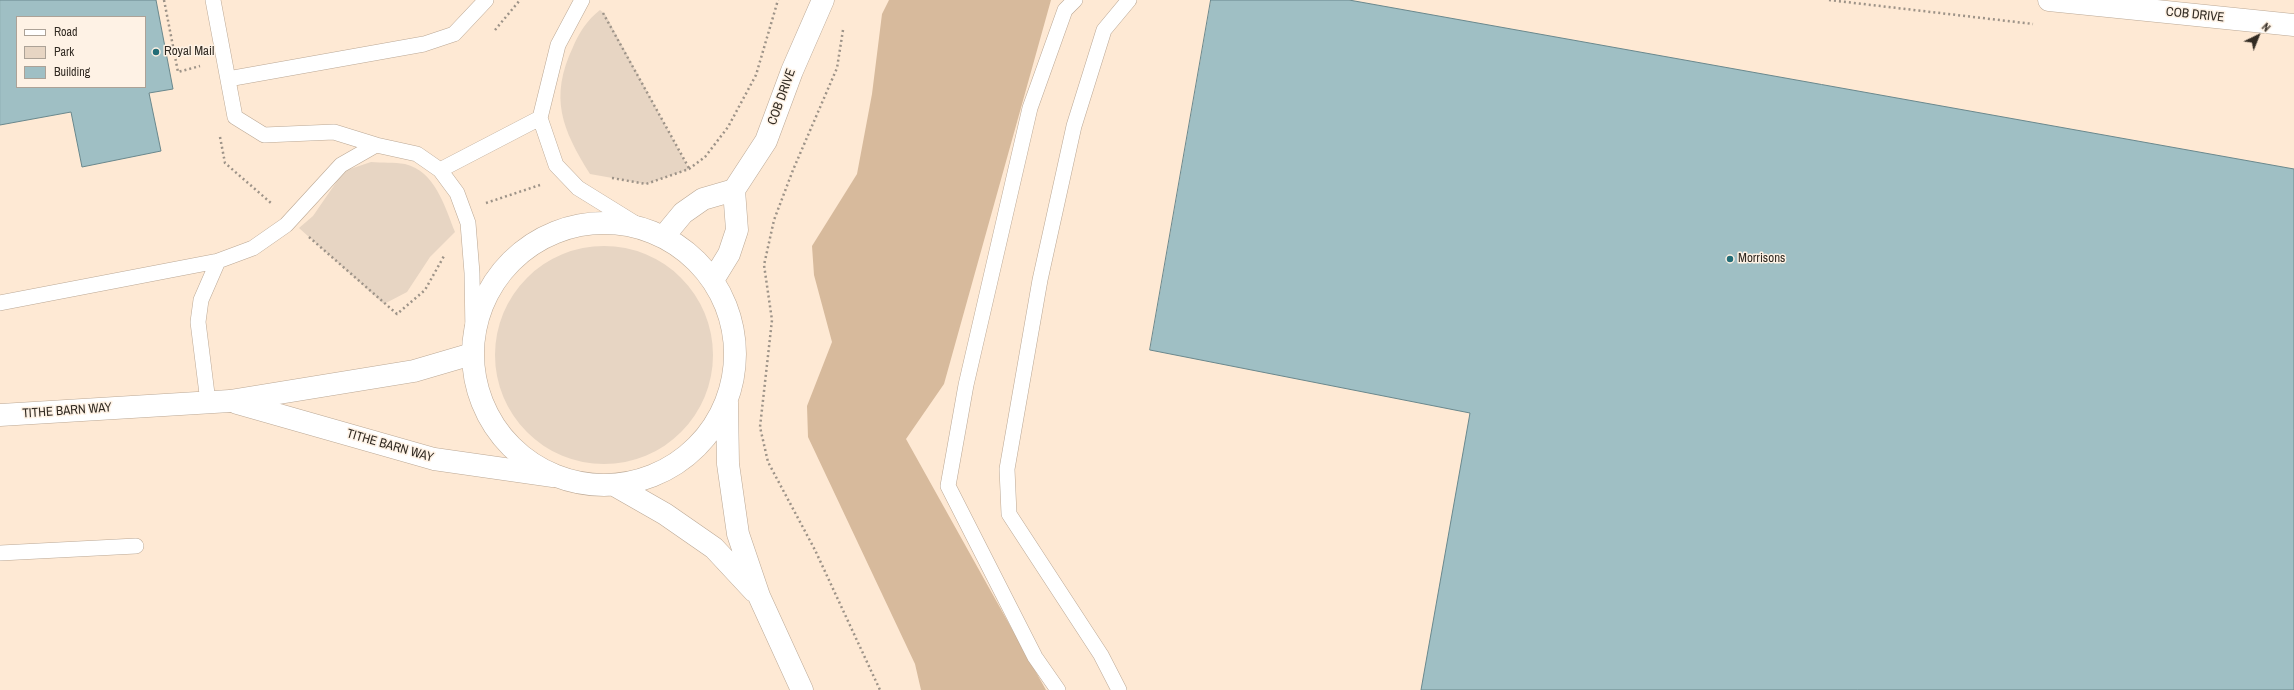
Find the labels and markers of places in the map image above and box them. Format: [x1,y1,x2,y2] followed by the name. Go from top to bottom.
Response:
[164,44,214,60] place label: Royal Mail
[151,47,161,57] marker: Royal Mail
[1738,251,1785,267] place label: Morrisons
[1725,254,1735,264] marker: Morrisons

